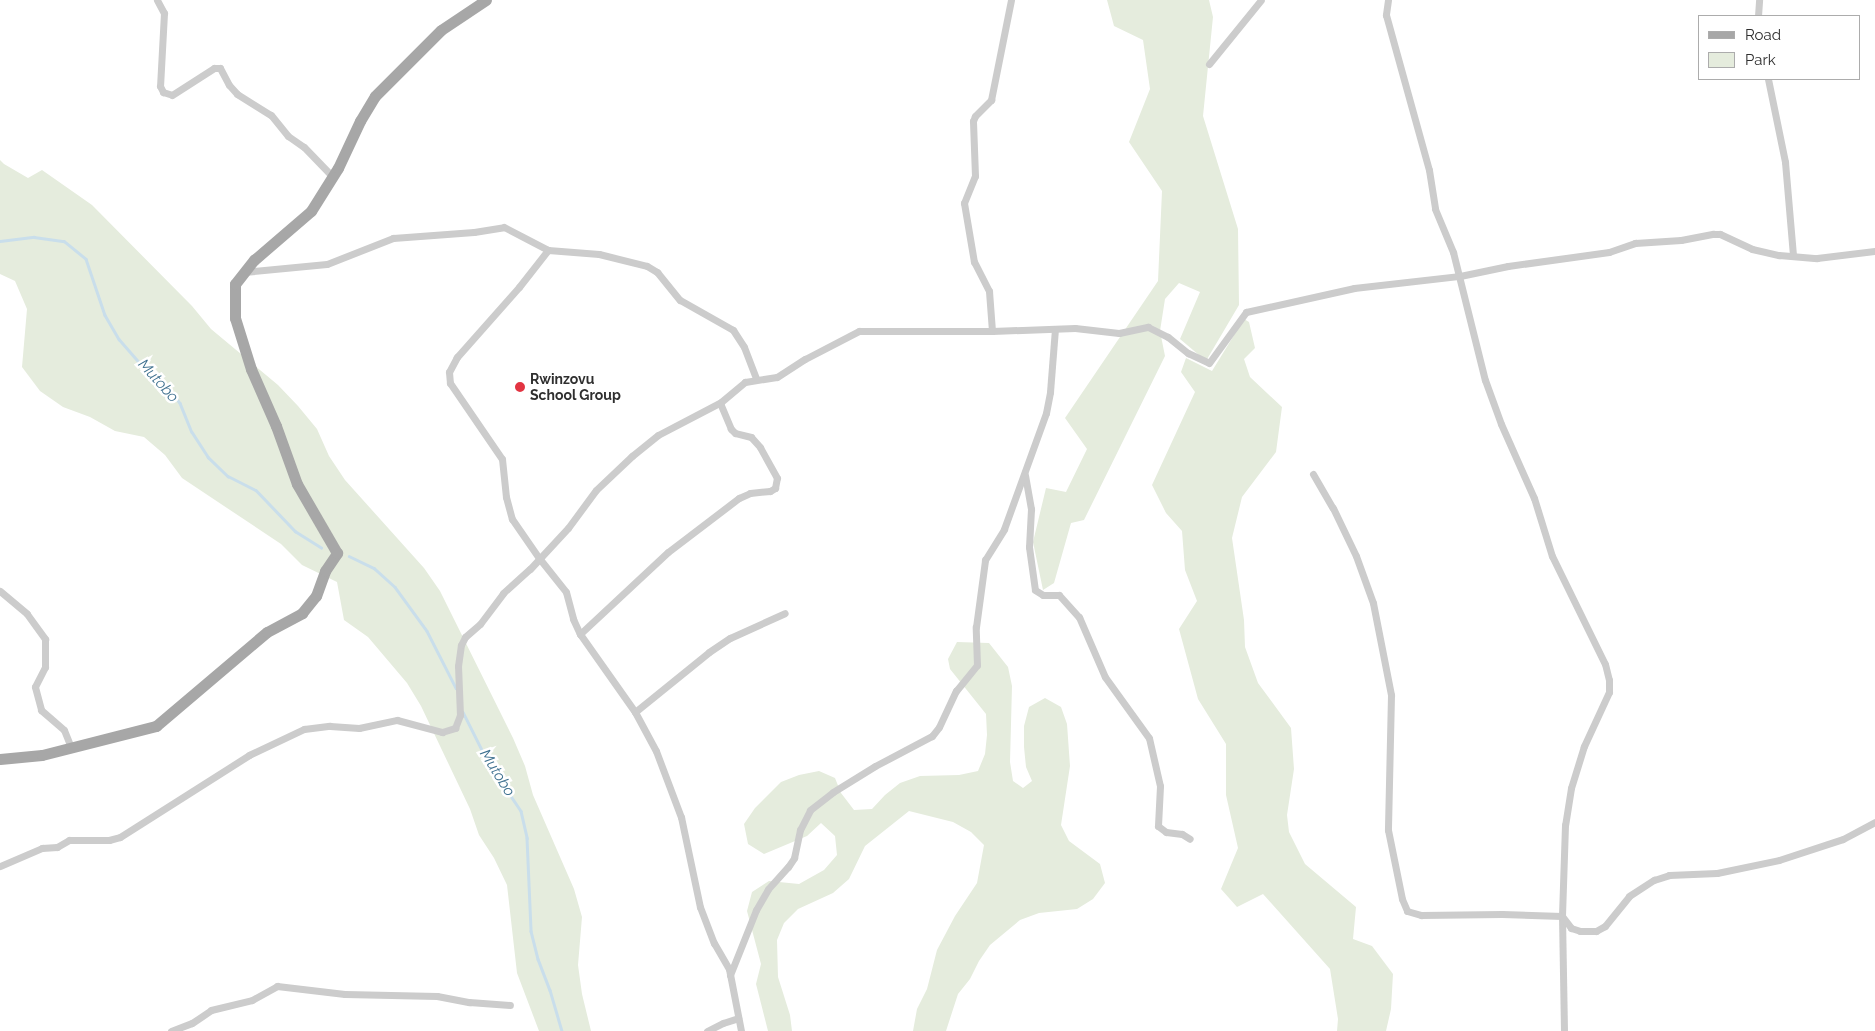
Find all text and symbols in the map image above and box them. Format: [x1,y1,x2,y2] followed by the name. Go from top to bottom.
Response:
[1698,15,1860,80] legend
[1745,26,1781,44] text: Road
[1745,51,1776,69] text: Park
[134,356,182,406] water label: Mutobo
[530,371,621,404] place label: Rwinzovu School Group
[514,381,526,393] marker: Rwinzovu School Group
[476,746,518,800] water label: Mutobo

